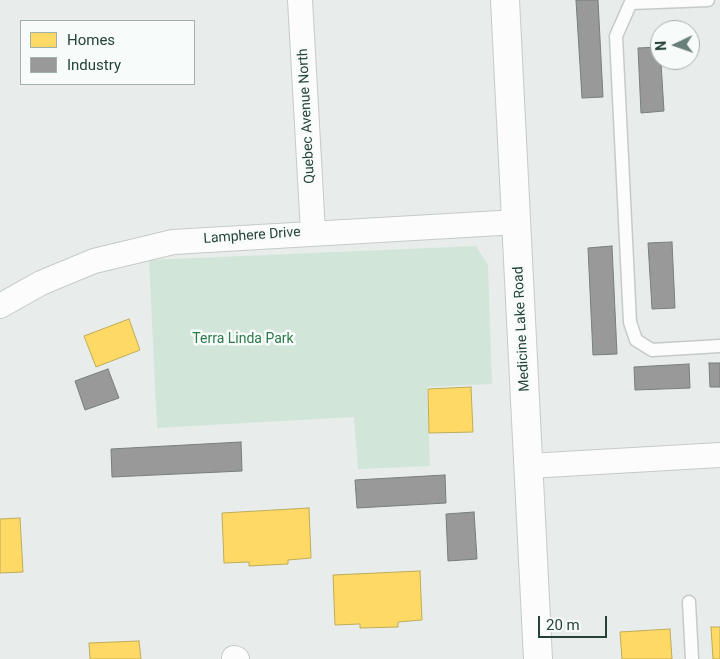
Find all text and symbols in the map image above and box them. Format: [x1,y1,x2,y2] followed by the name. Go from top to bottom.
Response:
[20,20,195,85] legend
[650,20,700,70] north arrow
[67,31,115,49] text: Homes
[653,40,669,51] text: N
[295,48,319,184] street label: Quebec Avenue North
[67,56,121,74] text: Industry
[203,224,301,248] street label: Lamphere Drive
[510,266,534,392] street label: Medicine Lake Road
[192,331,294,347] park label: Terra Linda Park
[540,606,609,638] scale bar
[546,616,580,634] text: 20 m

